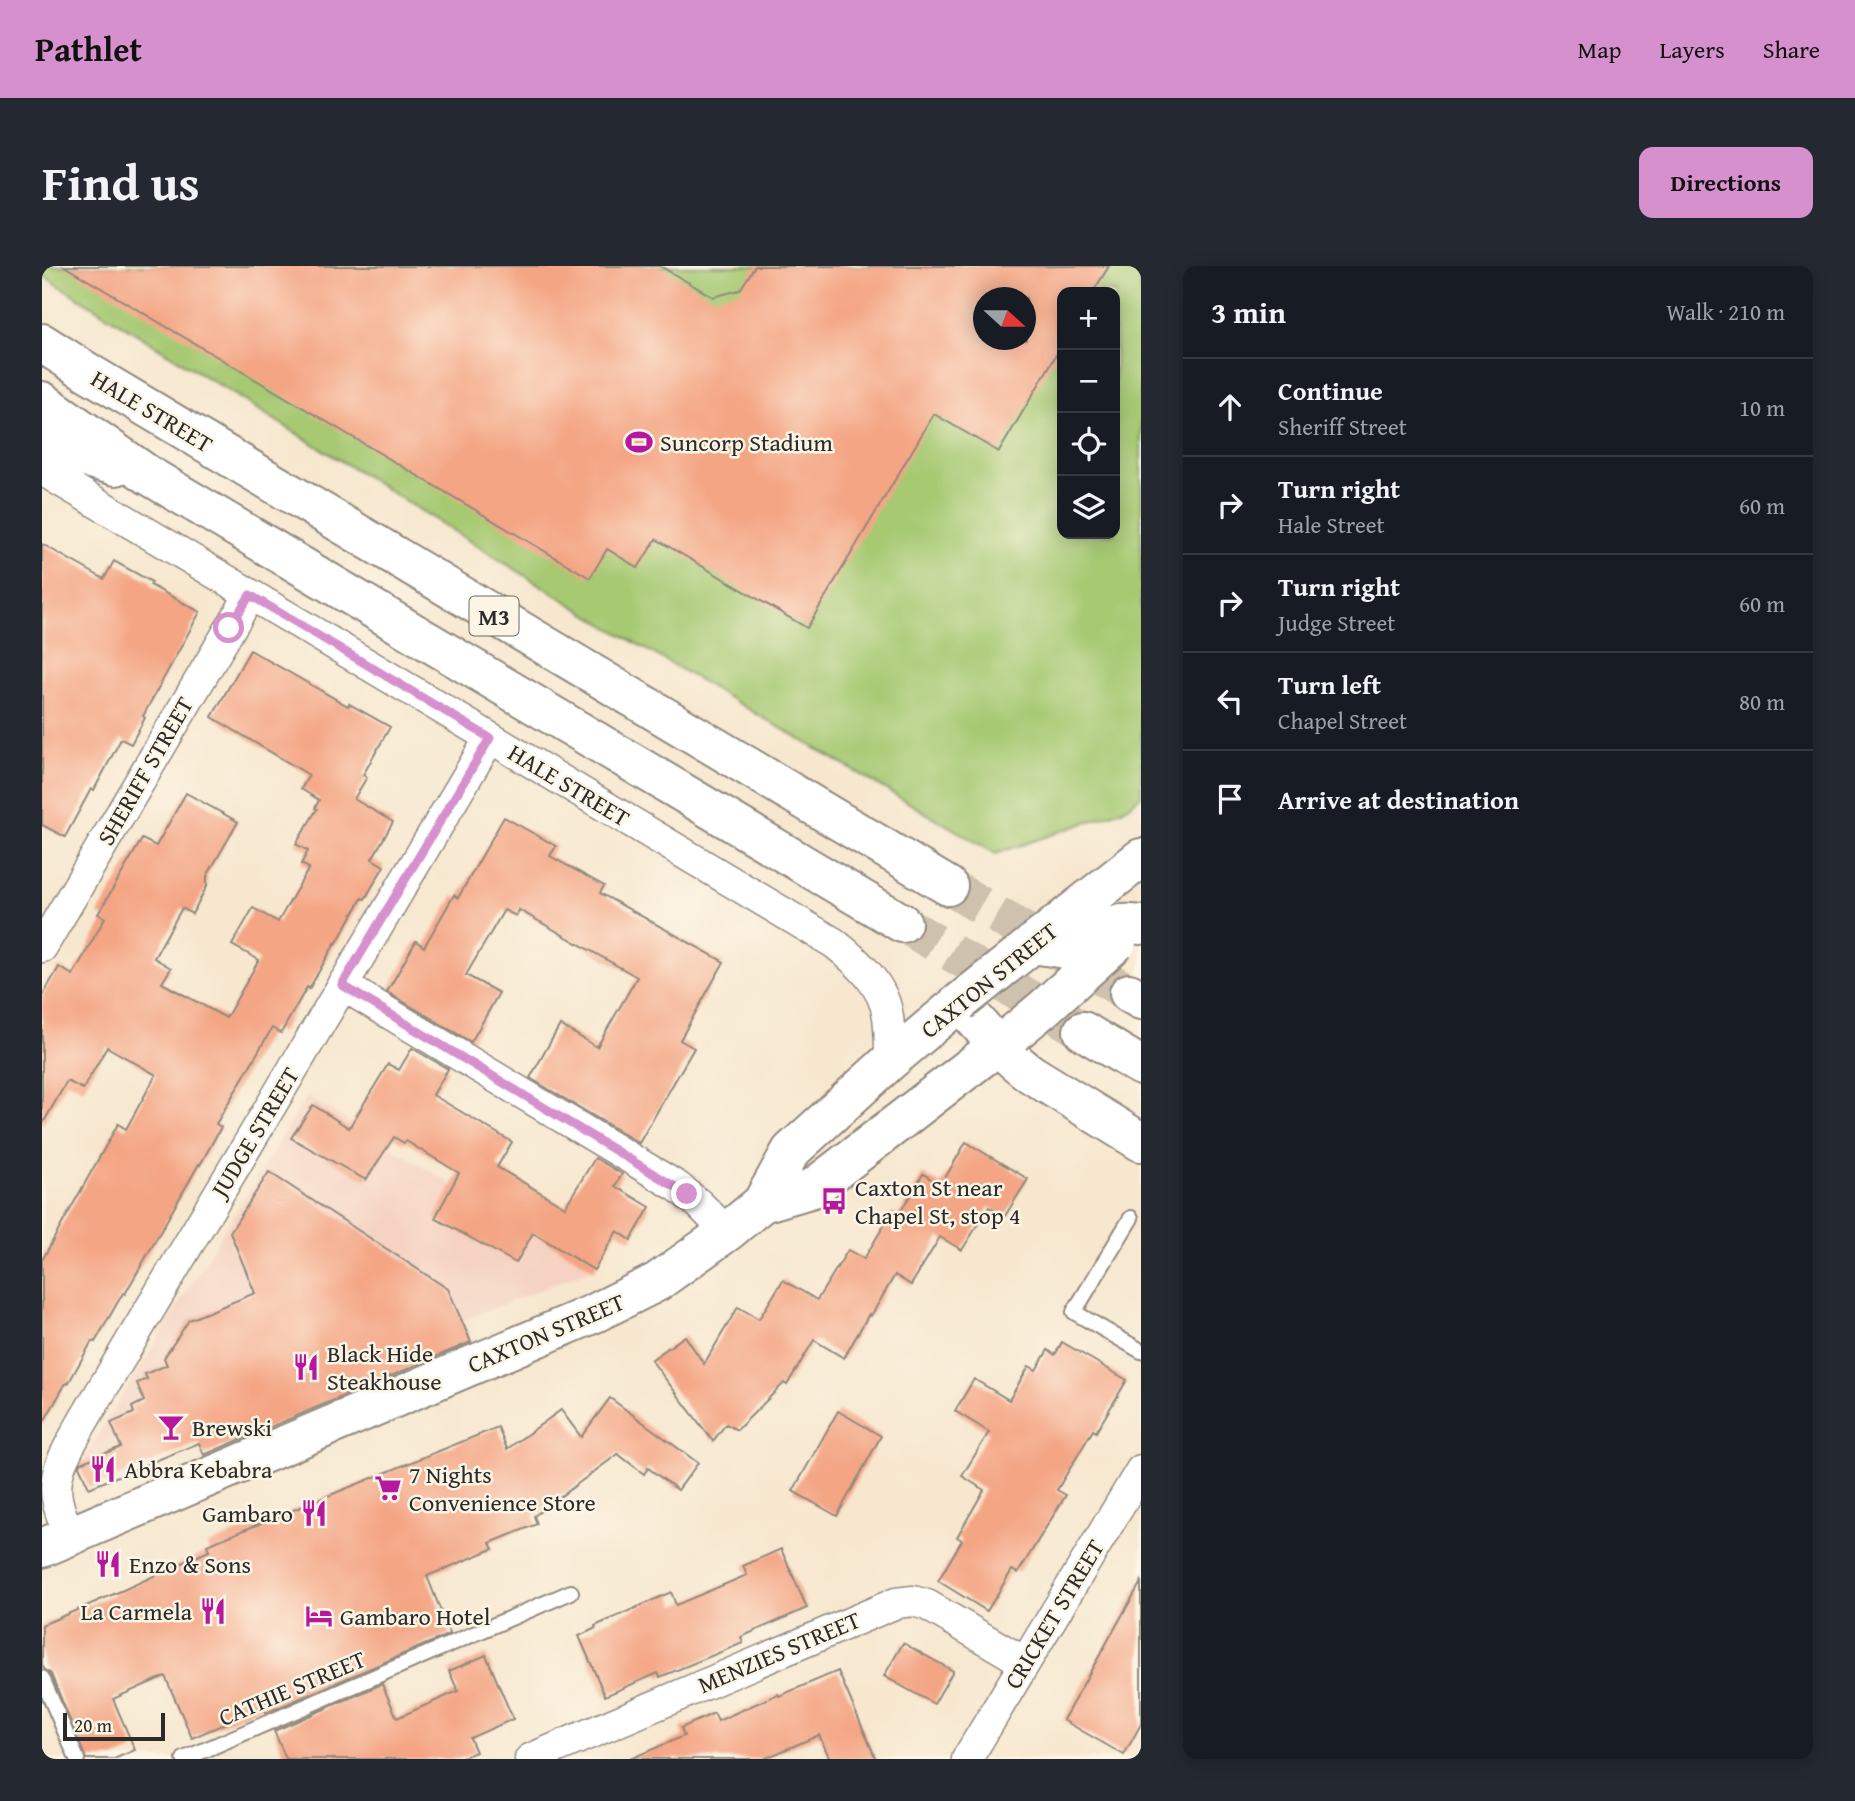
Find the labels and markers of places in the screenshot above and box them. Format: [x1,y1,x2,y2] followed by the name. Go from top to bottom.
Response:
[660,425,833,460] place label: Suncorp Stadium
[624,427,654,457] sports icon: Suncorp Stadium
[855,1170,1020,1233] place label: Caxton St near Chapel St, stop 4
[819,1186,849,1216] bus stop icon: Caxton St near Chapel St, stop 4
[327,1336,441,1399] place label: Black Hide Steakhouse
[291,1352,321,1382] restaurant icon: Black Hide Steakhouse
[192,1410,272,1445] place label: Brewski
[156,1412,186,1442] bar icon: Brewski
[124,1452,273,1487] place label: Abbra Kebabra
[88,1454,118,1484] restaurant icon: Abbra Kebabra
[409,1457,596,1520] place label: 7 Nights Convenience Store
[373,1473,403,1503] supermarket icon: 7 Nights Convenience Store
[202,1496,293,1531] place label: Gambaro
[299,1498,329,1528] restaurant icon: Gambaro
[129,1547,251,1582] place label: Enzo & Sons
[93,1549,123,1579] restaurant icon: Enzo & Sons
[80,1594,193,1629] place label: La Carmela
[198,1596,228,1626] restaurant icon: La Carmela
[340,1599,491,1634] place label: Gambaro Hotel
[304,1601,334,1631] hotel icon: Gambaro Hotel

